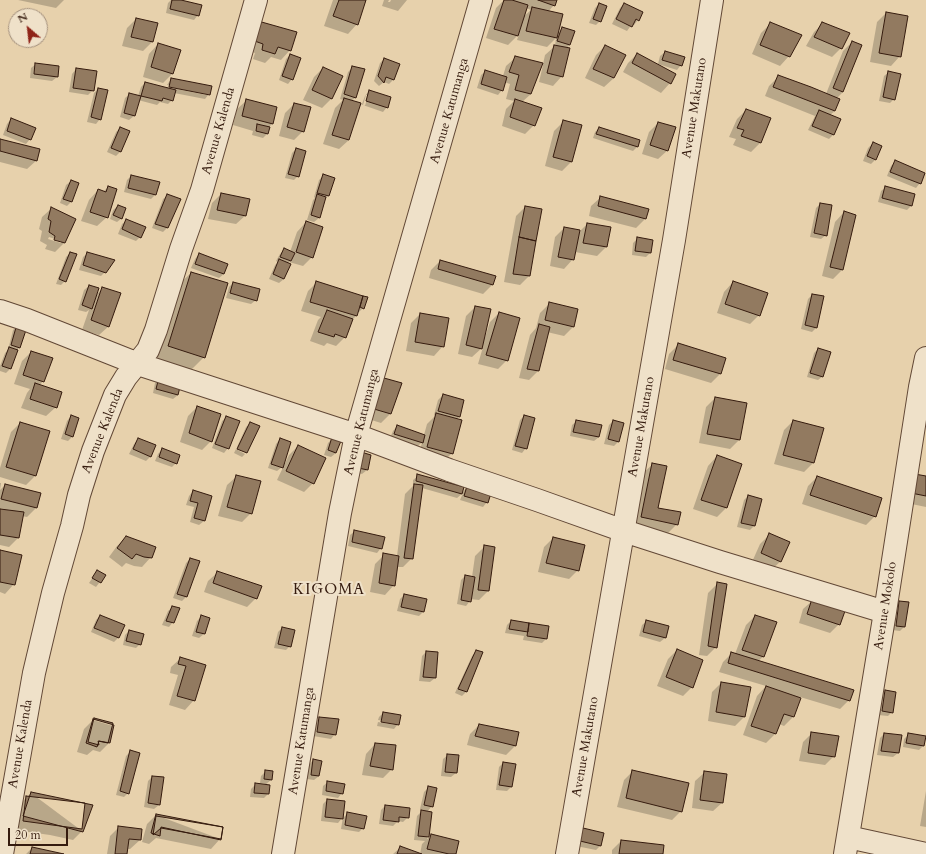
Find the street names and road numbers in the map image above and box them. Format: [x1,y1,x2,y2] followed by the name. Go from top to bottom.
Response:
[427,56,473,166] street label: Avenue Katumanga
[679,57,711,159] street label: Avenue Makutano
[199,86,239,176] street label: Avenue Kalenda
[341,367,383,477] street label: Avenue Katumanga
[625,376,659,478] street label: Avenue Makutano
[79,386,127,476] street label: Avenue Kalenda
[871,561,901,651] street label: Avenue Mokolo
[286,686,318,796] street label: Avenue Katumanga
[569,696,603,798] street label: Avenue Makutano
[5,698,37,790] street label: Avenue Kalenda

